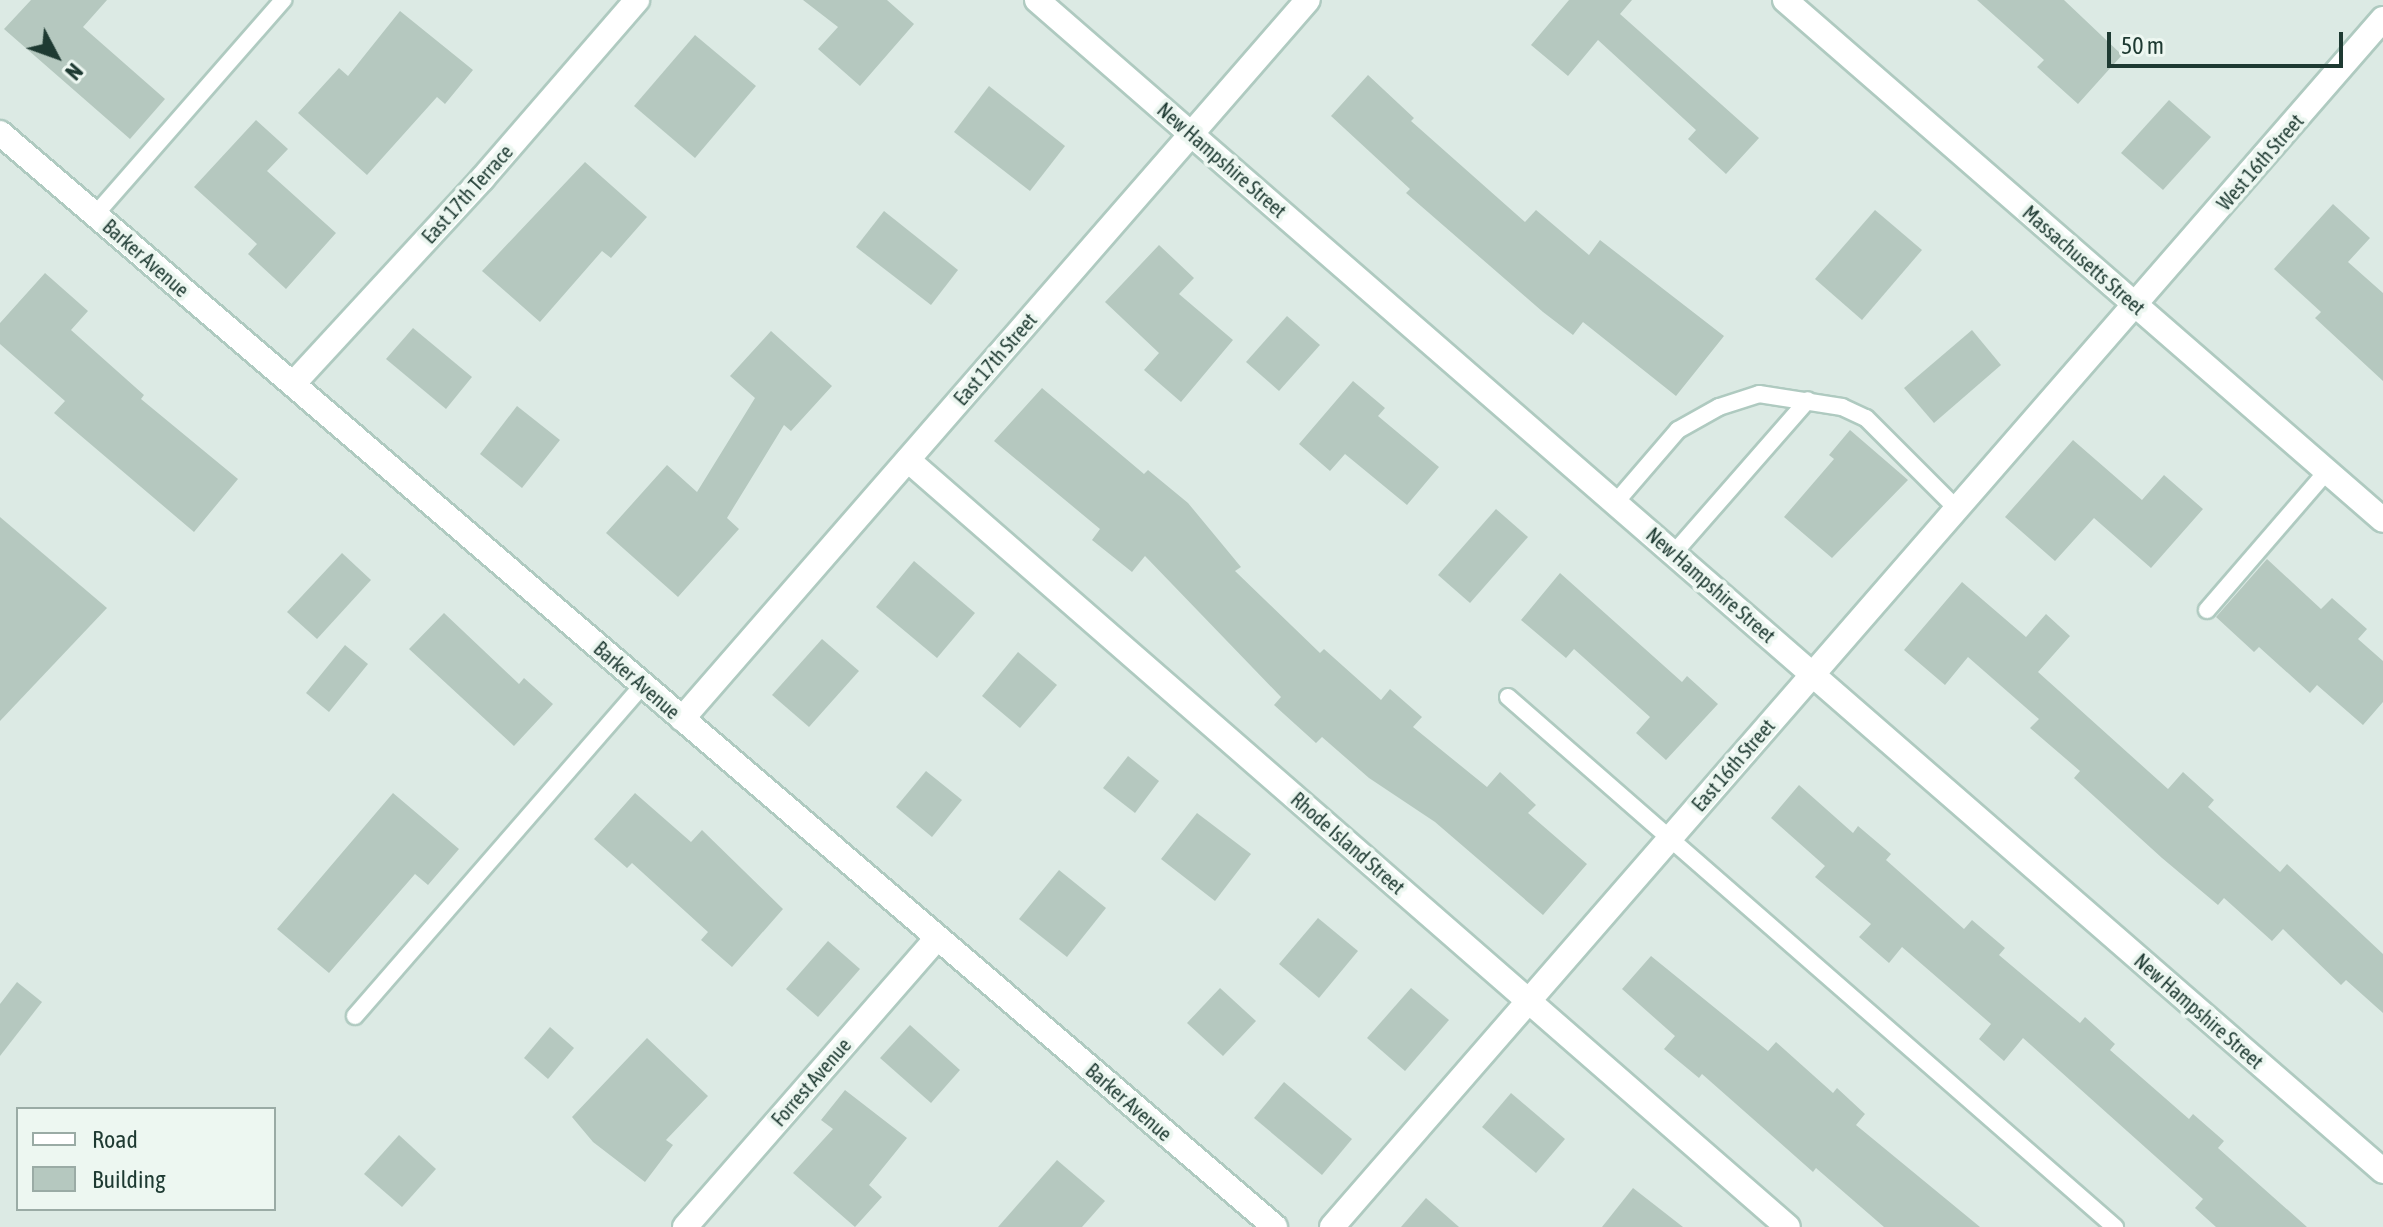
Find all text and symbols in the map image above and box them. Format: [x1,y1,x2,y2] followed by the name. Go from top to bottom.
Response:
[16,16,96,96] north arrow
[2111,16,2347,66] scale bar
[2121,32,2164,59] text: 50 m
[60,58,88,85] text: N
[1153,97,1291,223] street label: New Hampshire Street
[2212,109,2308,215] street label: West 16th Street
[417,140,517,248] street label: East 17th Terrace
[2018,200,2150,320] street label: Massachusetts Street
[98,214,194,302] street label: Barker Avenue
[948,308,1042,410] street label: East 17th Street
[1642,522,1780,648] street label: New Hampshire Street
[589,636,685,724] street label: Barker Avenue
[1686,714,1780,816] street label: East 16th Street
[1286,787,1410,899] street label: Rhode Island Street
[2130,948,2268,1074] street label: New Hampshire Street
[766,1033,856,1131] street label: Forrest Avenue
[1081,1058,1177,1146] street label: Barker Avenue
[16,1107,276,1211] legend
[92,1126,138,1153] text: Road
[92,1166,165,1193] text: Building

